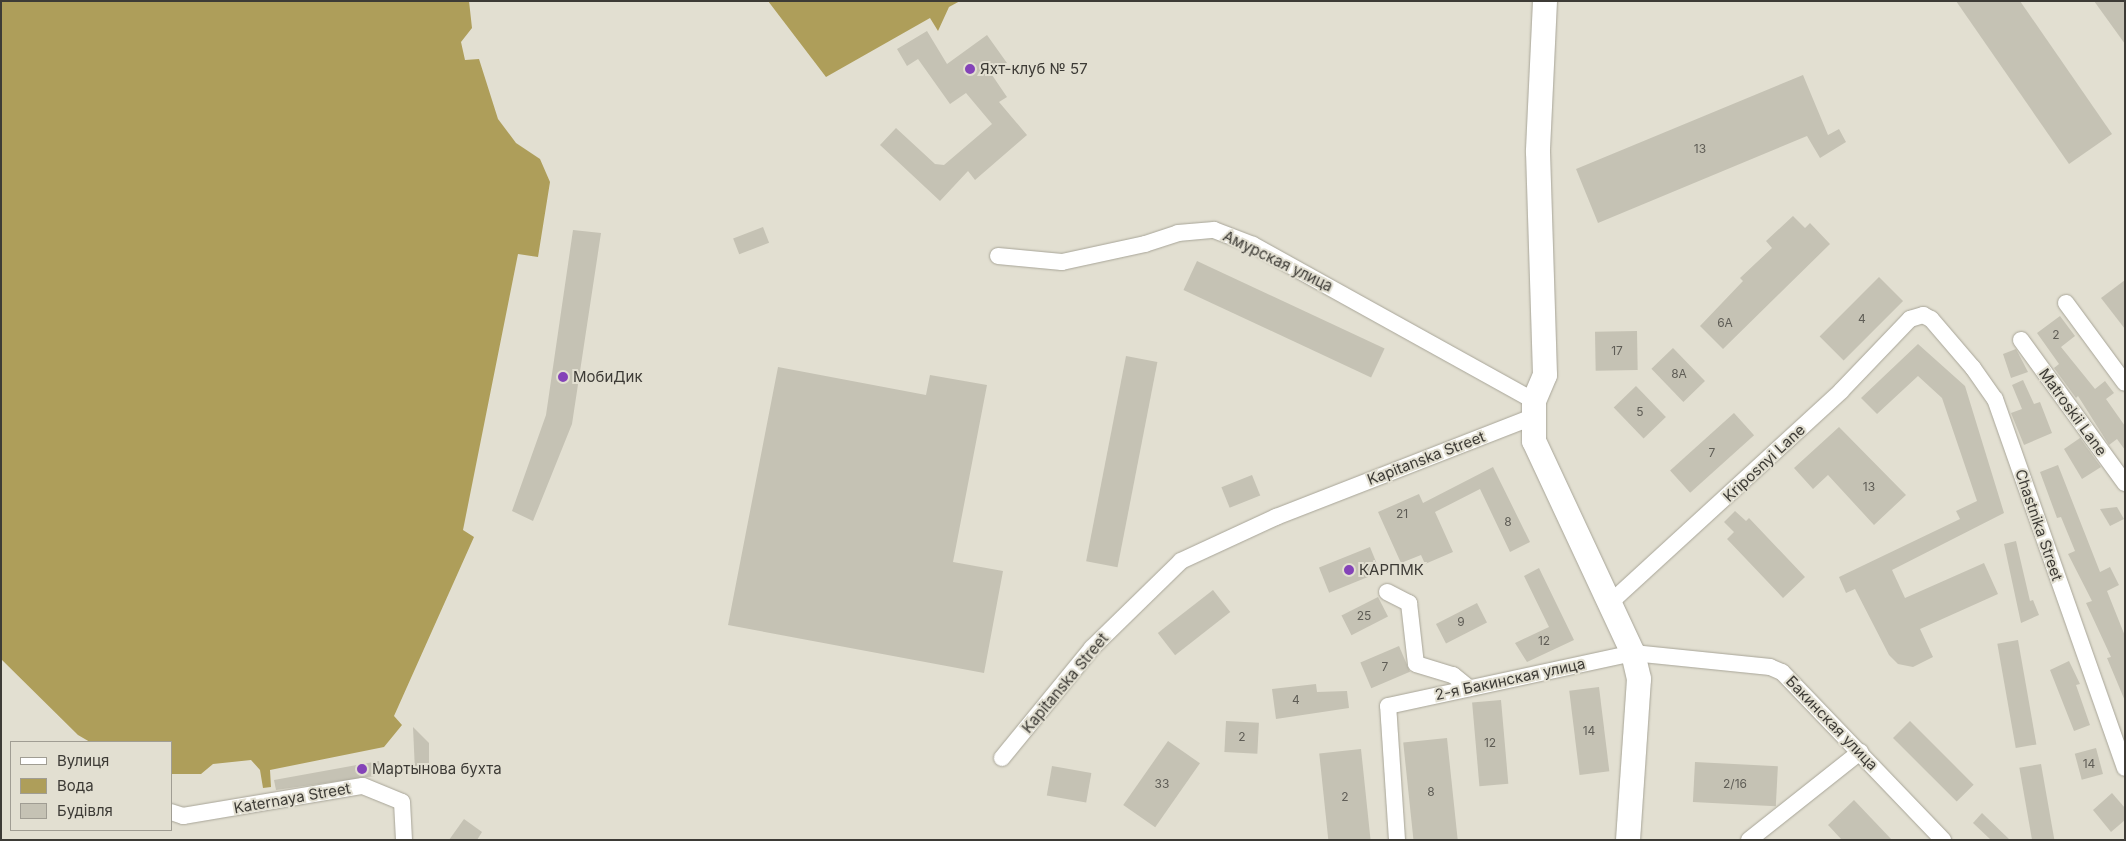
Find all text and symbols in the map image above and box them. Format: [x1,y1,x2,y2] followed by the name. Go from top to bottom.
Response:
[980,60,1088,78] place label: Яхт-клуб № 57
[964,63,976,75] marker: Яхт-клуб № 57
[1694,142,1706,156] house number: 13
[1220,227,1336,295] street label: Амурская улица
[1858,312,1866,326] house number: 4
[1717,316,1733,330] house number: 6А
[2052,328,2060,342] house number: 2
[1611,344,1623,358] house number: 17
[2035,365,2111,459] street label: Matroskii Lane
[1671,367,1687,381] house number: 8А
[573,368,643,386] place label: МобиДик
[557,371,569,383] marker: МобиДик
[1636,405,1644,419] house number: 5
[1719,421,1809,505] street label: Kriposnyi Lane
[1365,427,1487,489] street label: Kapitanska Street
[1709,446,1715,460] house number: 7
[2011,467,2067,583] street label: Chastnika Street
[1863,480,1875,494] house number: 13
[1396,507,1408,521] house number: 21
[1504,515,1512,529] house number: 8
[1359,561,1424,579] place label: КАРПМК
[1343,564,1355,576] marker: КАРПМК
[1357,609,1371,623] house number: 25
[1457,615,1465,629] house number: 9
[1018,629,1112,737] street label: Kapitanska Street
[1538,634,1550,648] house number: 12
[1433,654,1587,704] street label: 2-я Бакинская улица
[1382,660,1388,674] house number: 7
[1782,672,1882,774] street label: Бакинская улица
[1292,693,1300,707] house number: 4
[1583,724,1595,738] house number: 14
[1238,730,1246,744] house number: 2
[1484,736,1496,750] house number: 12
[10,741,172,831] legend
[57,751,109,770] text: Вулиця
[2083,757,2095,771] house number: 14
[372,760,502,778] place label: Мартынова бухта
[356,763,368,775] marker: Мартынова бухта
[57,776,94,795] text: Вода
[1155,777,1169,791] house number: 33
[1723,777,1747,791] house number: 2/16
[232,779,352,817] street label: Katernaya Street
[1427,785,1435,799] house number: 8
[1341,790,1349,804] house number: 2
[57,801,113,820] text: Будівля

